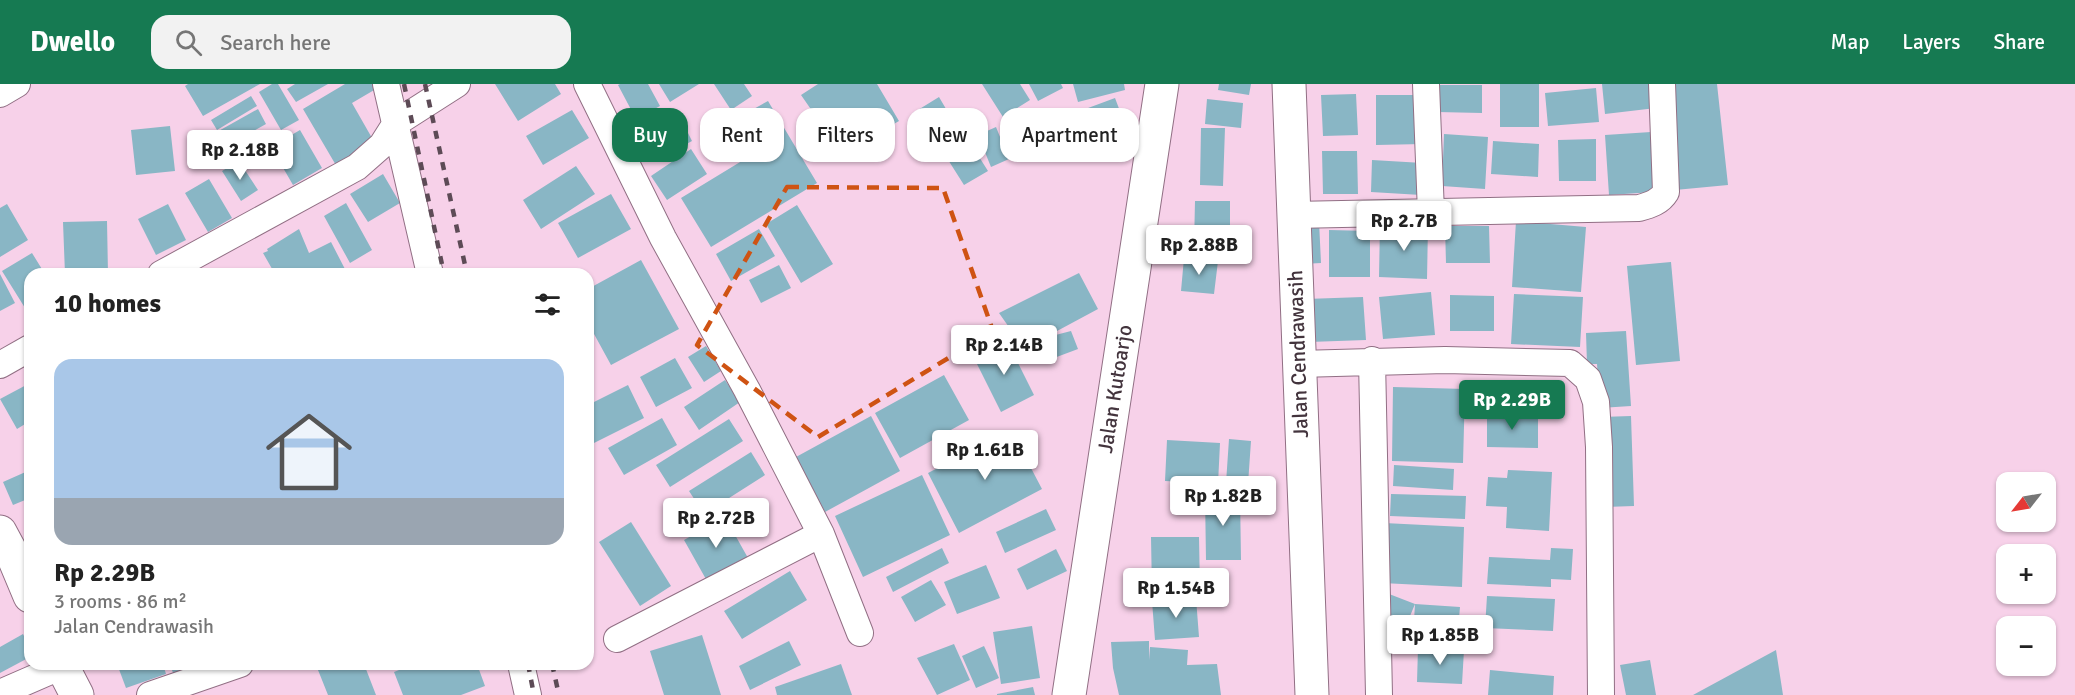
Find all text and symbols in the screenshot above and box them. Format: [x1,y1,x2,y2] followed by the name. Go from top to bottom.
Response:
[151,15,571,69] search box
[30,25,115,59] text: Dwello
[172,26,205,59] icon: search
[220,29,331,56] text: Search here
[1831,29,1869,55] text: Map
[1902,29,1960,55] text: Layers
[1993,29,2045,55] text: Share
[612,108,688,162] chip: Buy
[700,108,784,162] chip: Rent
[796,108,895,162] chip: Filters
[907,108,988,162] chip: New
[1000,108,1139,162] chip: Apartment
[178,130,302,181] pin: Rp 2.18B
[201,137,279,162] text: Rp 2.18B
[1349,201,1459,252] pin: Rp 2.7B
[1370,208,1438,233] text: Rp 2.7B
[1137,225,1261,276] pin: Rp 2.88B
[1160,232,1238,257] text: Rp 2.88B
[1282,270,1314,438] street label: Jalan Cendrawasih
[54,288,161,320] text: 10 homes
[531,288,564,321] icon: filters
[1092,323,1138,455] street label: Jalan Kutoarjo
[942,325,1066,376] pin: Rp 2.14B
[965,332,1043,357] text: Rp 2.14B
[1450,380,1574,431] pin: Rp 2.29B
[1473,387,1551,412] text: Rp 2.29B
[255,398,363,506] icon: home
[923,430,1047,481] pin: Rp 1.61B
[946,437,1024,462] text: Rp 1.61B
[1996,472,2056,532] north arrow
[1996,472,2056,676] map controls
[1161,476,1285,527] pin: Rp 1.82B
[1184,483,1262,508] text: Rp 1.82B
[654,498,778,549] pin: Rp 2.72B
[677,505,755,530] text: Rp 2.72B
[1996,544,2056,604] button: +
[54,557,155,589] text: Rp 2.29B
[1114,568,1238,619] pin: Rp 1.54B
[1137,575,1215,600] text: Rp 1.54B
[54,589,187,614] text: 3 rooms · 86 m²
[54,614,214,639] text: Jalan Cendrawasih
[1378,615,1502,666] pin: Rp 1.85B
[1996,616,2056,676] button: −
[1401,622,1479,647] text: Rp 1.85B

